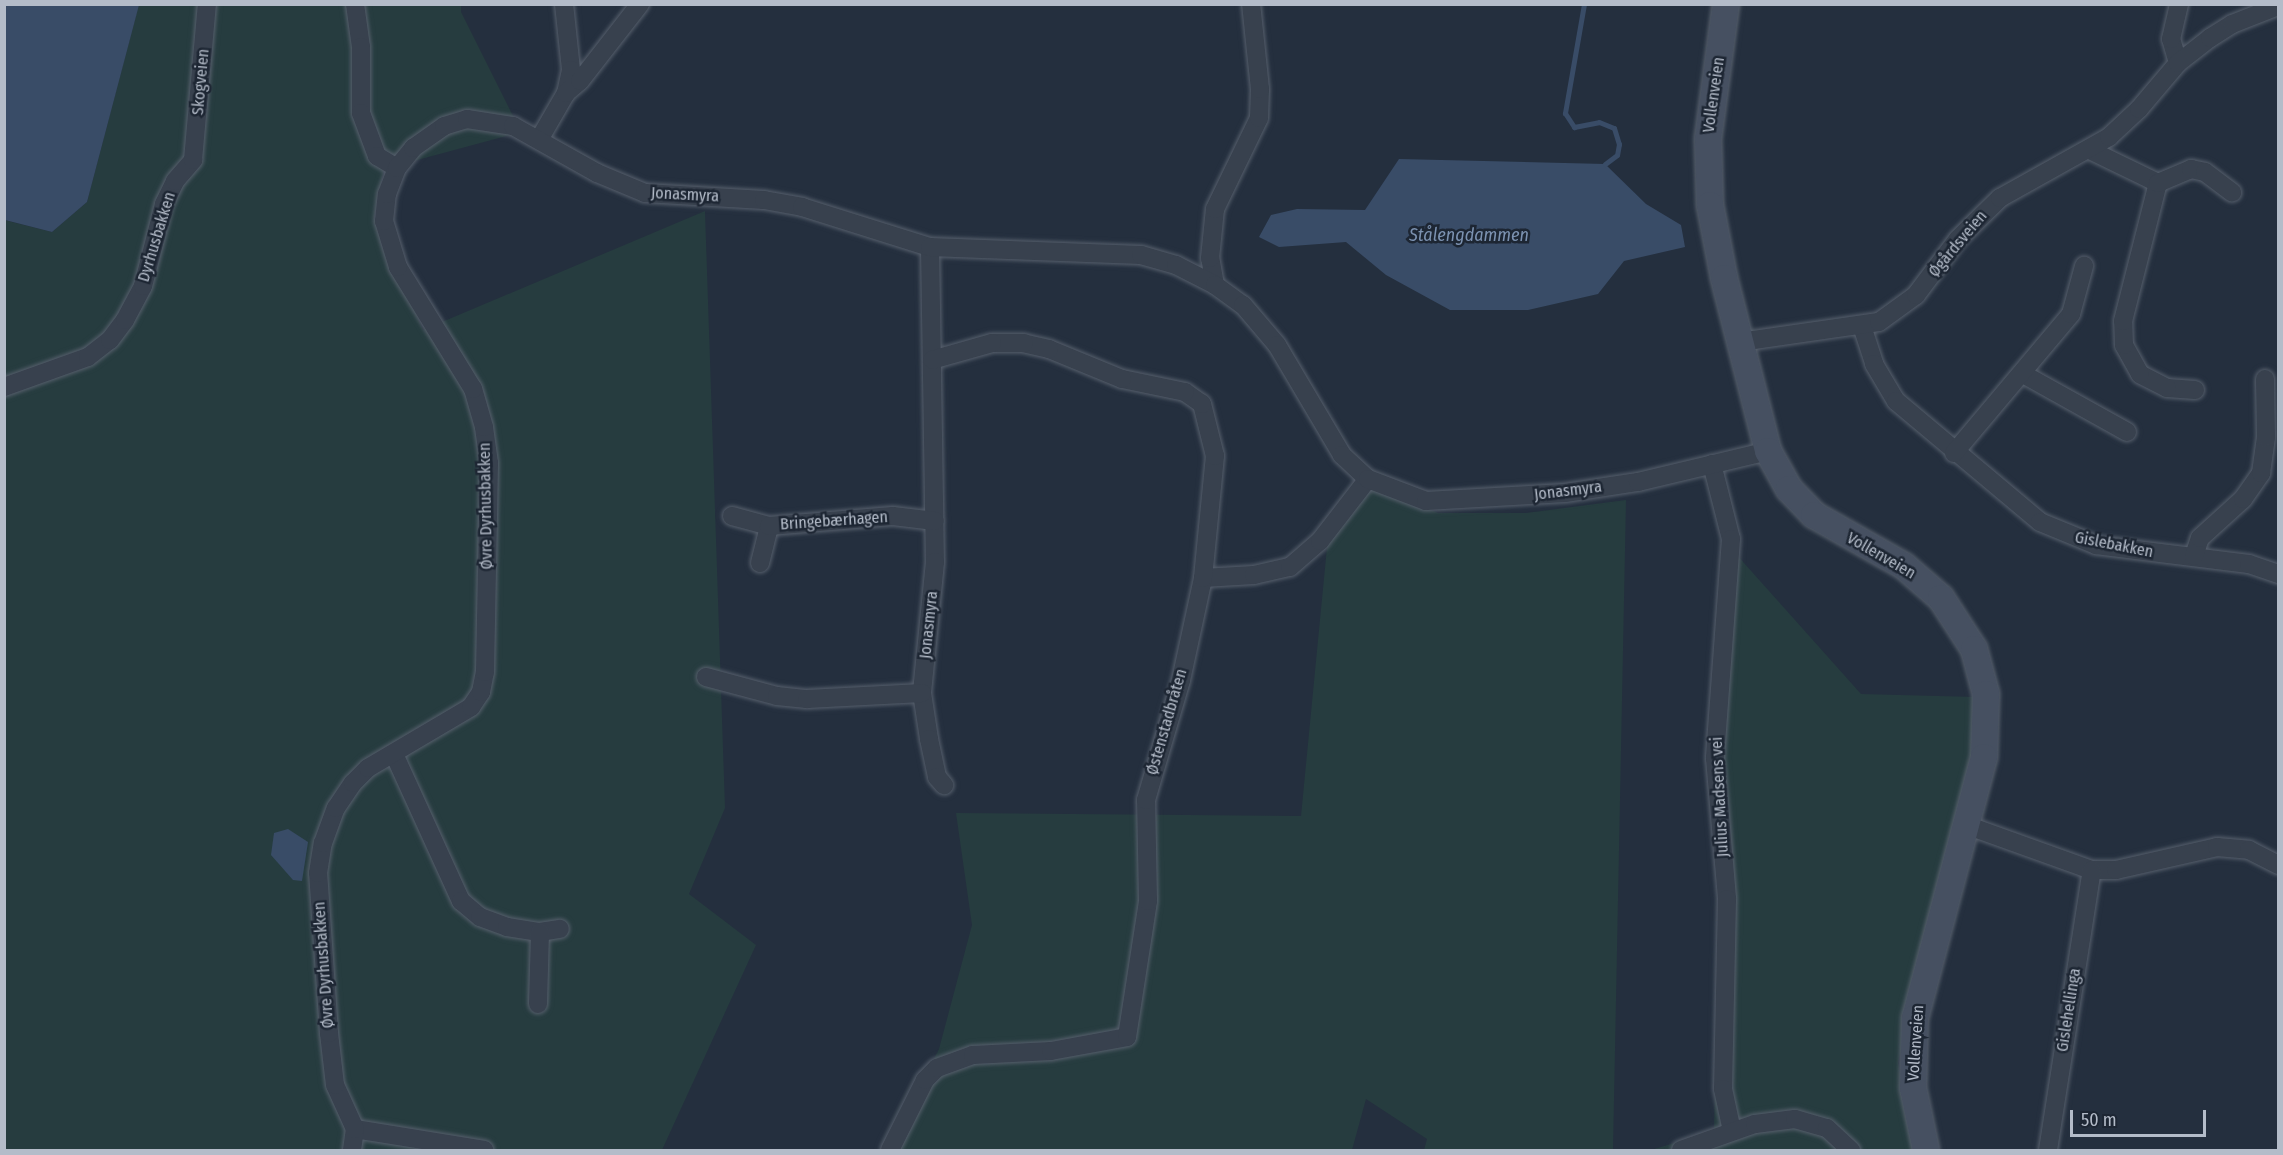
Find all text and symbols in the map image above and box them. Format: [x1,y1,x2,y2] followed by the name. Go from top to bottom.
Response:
[189,48,213,116] street label: Skogveien
[1699,56,1729,134] street label: Vollenveien
[651,184,719,206] street label: Jonasmyra
[134,190,180,284] street label: Dyrhusbakken
[1925,207,1991,281] street label: Øgårdsveien
[1409,224,1529,246] water label: Stålengdammen
[475,442,497,570] street label: Øvre Dyrhusbakken
[1533,477,1603,505] street label: Jonasmyra
[779,508,889,534] street label: Bringebærhagen
[2073,528,2155,562] street label: Gislebakken
[1843,529,1919,583] street label: Vollenveien
[916,590,942,660] street label: Jonasmyra
[1143,667,1191,777] street label: Østenstadbråten
[1707,736,1733,858] street label: Julius Madsens vei
[310,901,338,1029] street label: Øvre Dyrhusbakken
[2053,967,2085,1053] street label: Gislehellinga
[1904,1004,1928,1082] street label: Vollenveien
[2073,1098,2210,1136] scale bar
[2081,1109,2117,1131] text: 50 m

